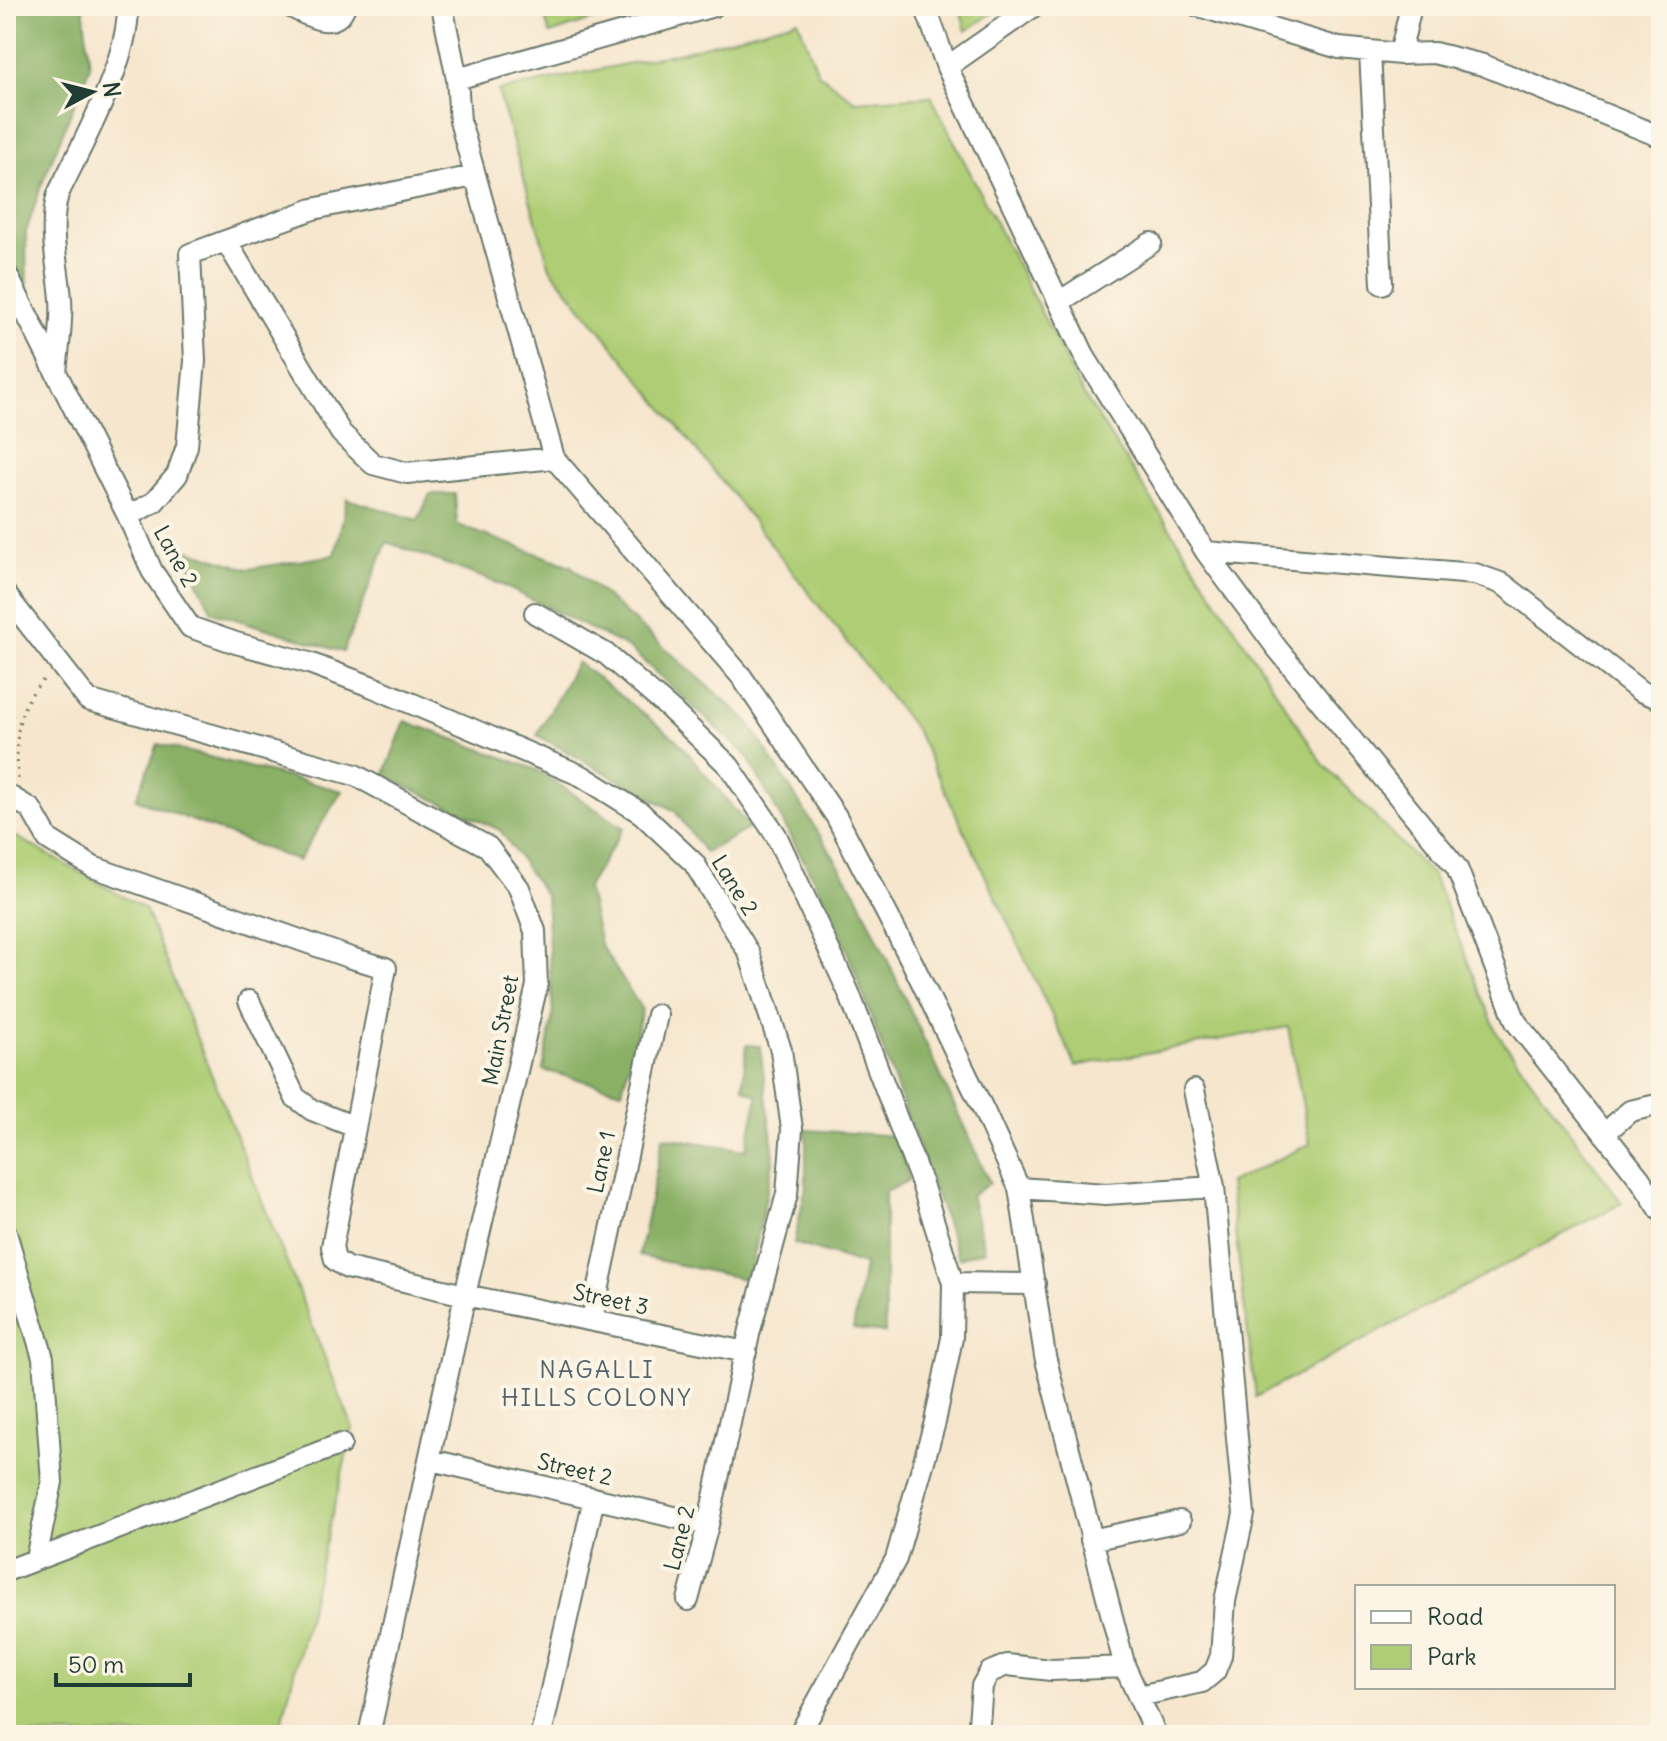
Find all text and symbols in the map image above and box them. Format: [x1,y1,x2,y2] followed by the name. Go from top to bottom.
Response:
[52,52,132,132] north arrow
[97,80,127,99] text: N
[148,520,204,592] street label: Lane 2
[706,849,764,921] street label: Lane 2
[476,972,524,1088] street label: Main Street
[581,1128,621,1196] street label: Lane 1
[571,1277,651,1321] street label: Street 3
[501,1354,693,1412] district label: NAGALLI HILLS COLONY
[535,1447,615,1491] street label: Street 2
[657,1502,701,1574] street label: Lane 2
[1355,1585,1615,1689] legend
[1427,1601,1483,1631] text: Road
[56,1637,190,1687] scale bar
[1427,1641,1477,1671] text: Park
[68,1649,124,1679] text: 50 m

